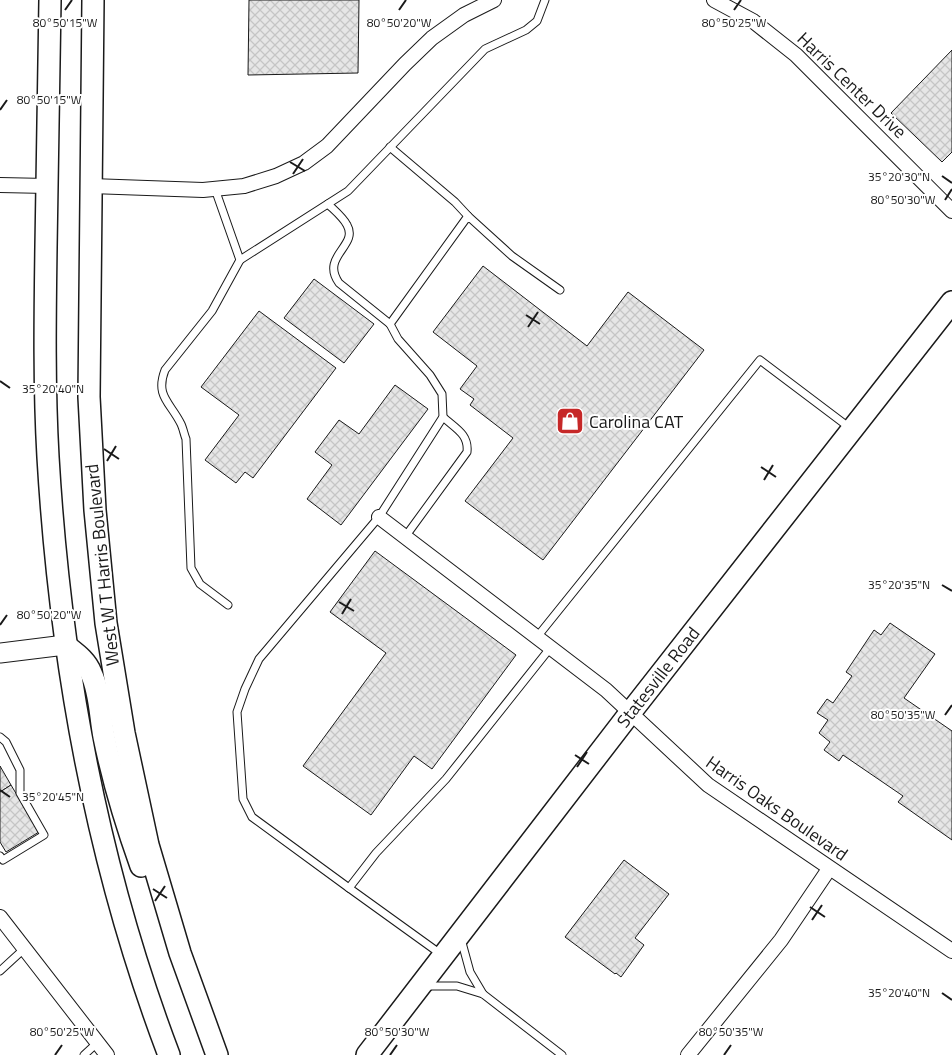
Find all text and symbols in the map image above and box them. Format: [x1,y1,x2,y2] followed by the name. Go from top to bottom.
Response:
[33,13,98,32] text: 80°50'15"W
[367,13,432,32] text: 80°50'20"W
[702,13,767,32] text: 80°50'25"W
[791,26,913,144] street label: Harris Center Drive
[17,90,82,109] text: 80°50'15"W
[868,167,930,186] text: 35°20'30"N
[871,190,936,209] text: 80°50'30"W
[22,379,84,398] text: 35°20'40"N
[555,406,585,436] shop icon: Carolina CAT
[589,408,684,435] place label: Carolina CAT
[78,463,126,667] street label: West W T Harris Boulevard
[868,575,930,594] text: 35°20'35"N
[17,605,82,624] text: 80°50'20"W
[610,621,706,733] street label: Statesville Road
[871,705,936,724] text: 80°50'35"W
[700,749,854,867] street label: Harris Oaks Boulevard
[22,787,84,806] text: 35°20'45"N
[868,983,930,1002] text: 35°20'40"N
[30,1022,95,1041] text: 80°50'25"W
[365,1022,430,1041] text: 80°50'30"W
[699,1022,764,1041] text: 80°50'35"W

